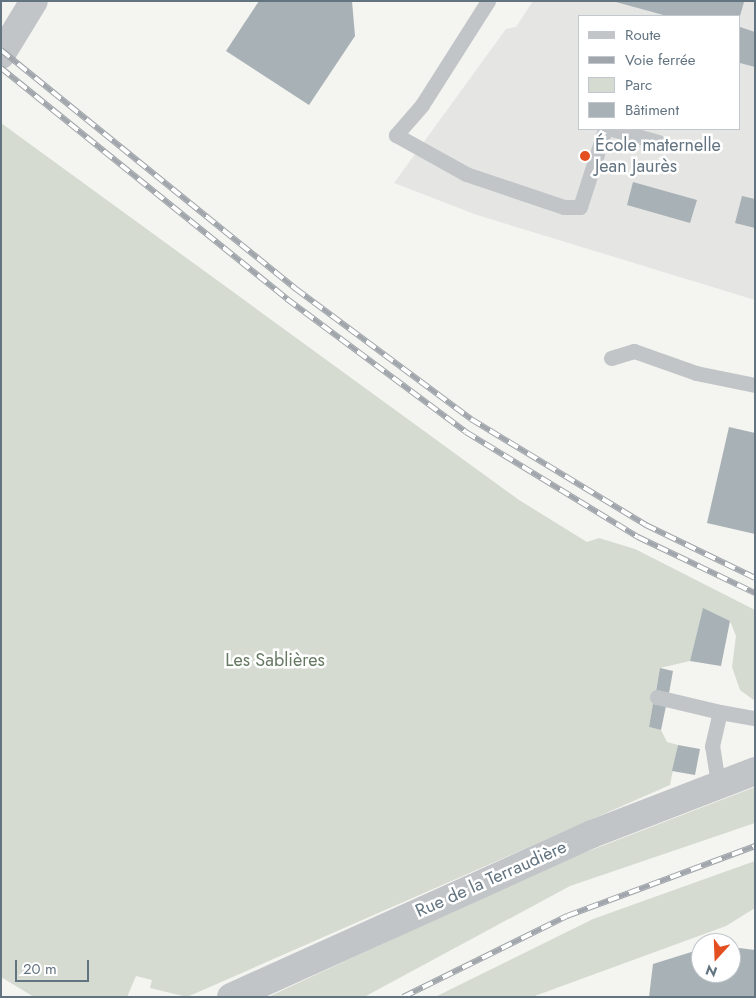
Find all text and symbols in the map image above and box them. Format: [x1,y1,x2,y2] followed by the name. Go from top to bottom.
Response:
[578,15,741,130] legend
[625,24,661,46] text: Route
[625,49,696,71] text: Voie ferrée
[625,74,652,96] text: Parc
[625,99,679,121] text: Bâtiment
[595,135,721,178] place label: École maternelle Jean Jaurès
[579,150,591,162] marker: École maternelle Jean Jaurès
[225,649,325,671] park label: Les Sablières
[412,836,570,922] street label: Rue de la Terraudière
[691,933,741,983] north arrow
[18,950,91,982] scale bar
[23,958,57,980] text: 20 m
[703,960,720,982] text: N

